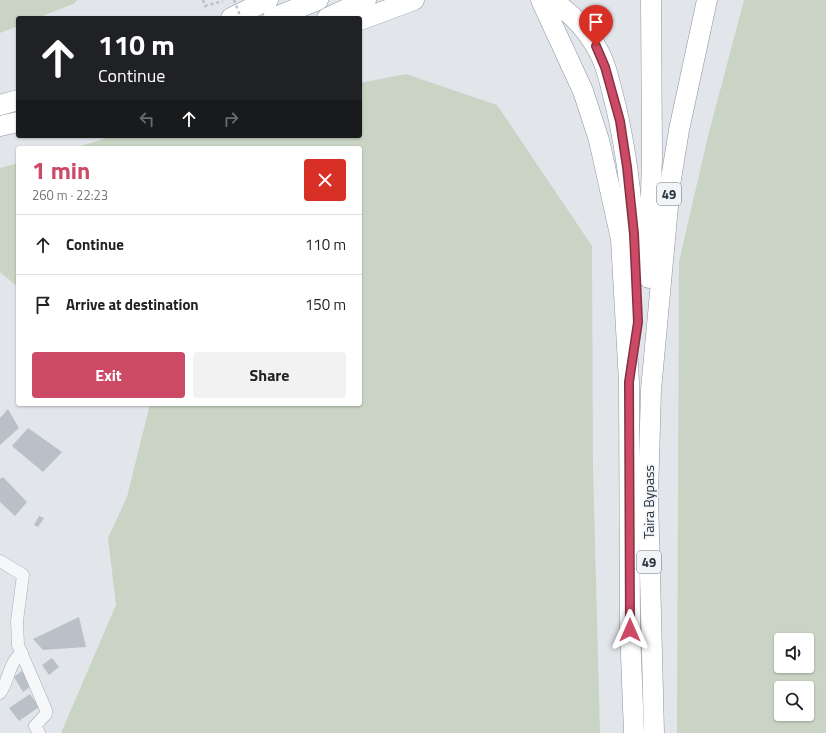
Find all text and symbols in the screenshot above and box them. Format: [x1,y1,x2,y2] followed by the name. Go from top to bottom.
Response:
[579,5,613,46] pin
[585,11,607,33] icon: arrive
[98,23,175,66] text: 110 m
[32,32,84,84] icon: ahead
[98,62,165,89] text: Continue
[136,108,158,130] icon: left
[178,108,200,130] icon: ahead
[220,108,242,130] icon: right
[32,152,90,188] text: 1 min
[304,159,346,201] button: close
[657,183,681,205] road number: 49
[32,185,108,205] text: 260 m · 22:23
[66,233,124,256] text: Continue
[305,233,346,256] text: 110 m
[32,234,54,256] icon: ahead
[66,293,199,316] text: Arrive at destination
[305,293,346,316] text: 150 m
[32,294,54,316] icon: arrive
[32,352,185,398] button: Exit
[193,352,346,398] button: Share
[638,465,659,539] street label: Taira Bypass
[637,551,661,573] road number: 49
[609,609,651,651] position arrow
[774,633,814,721] map controls
[774,633,814,673] button: sound
[774,681,814,721] button: search

